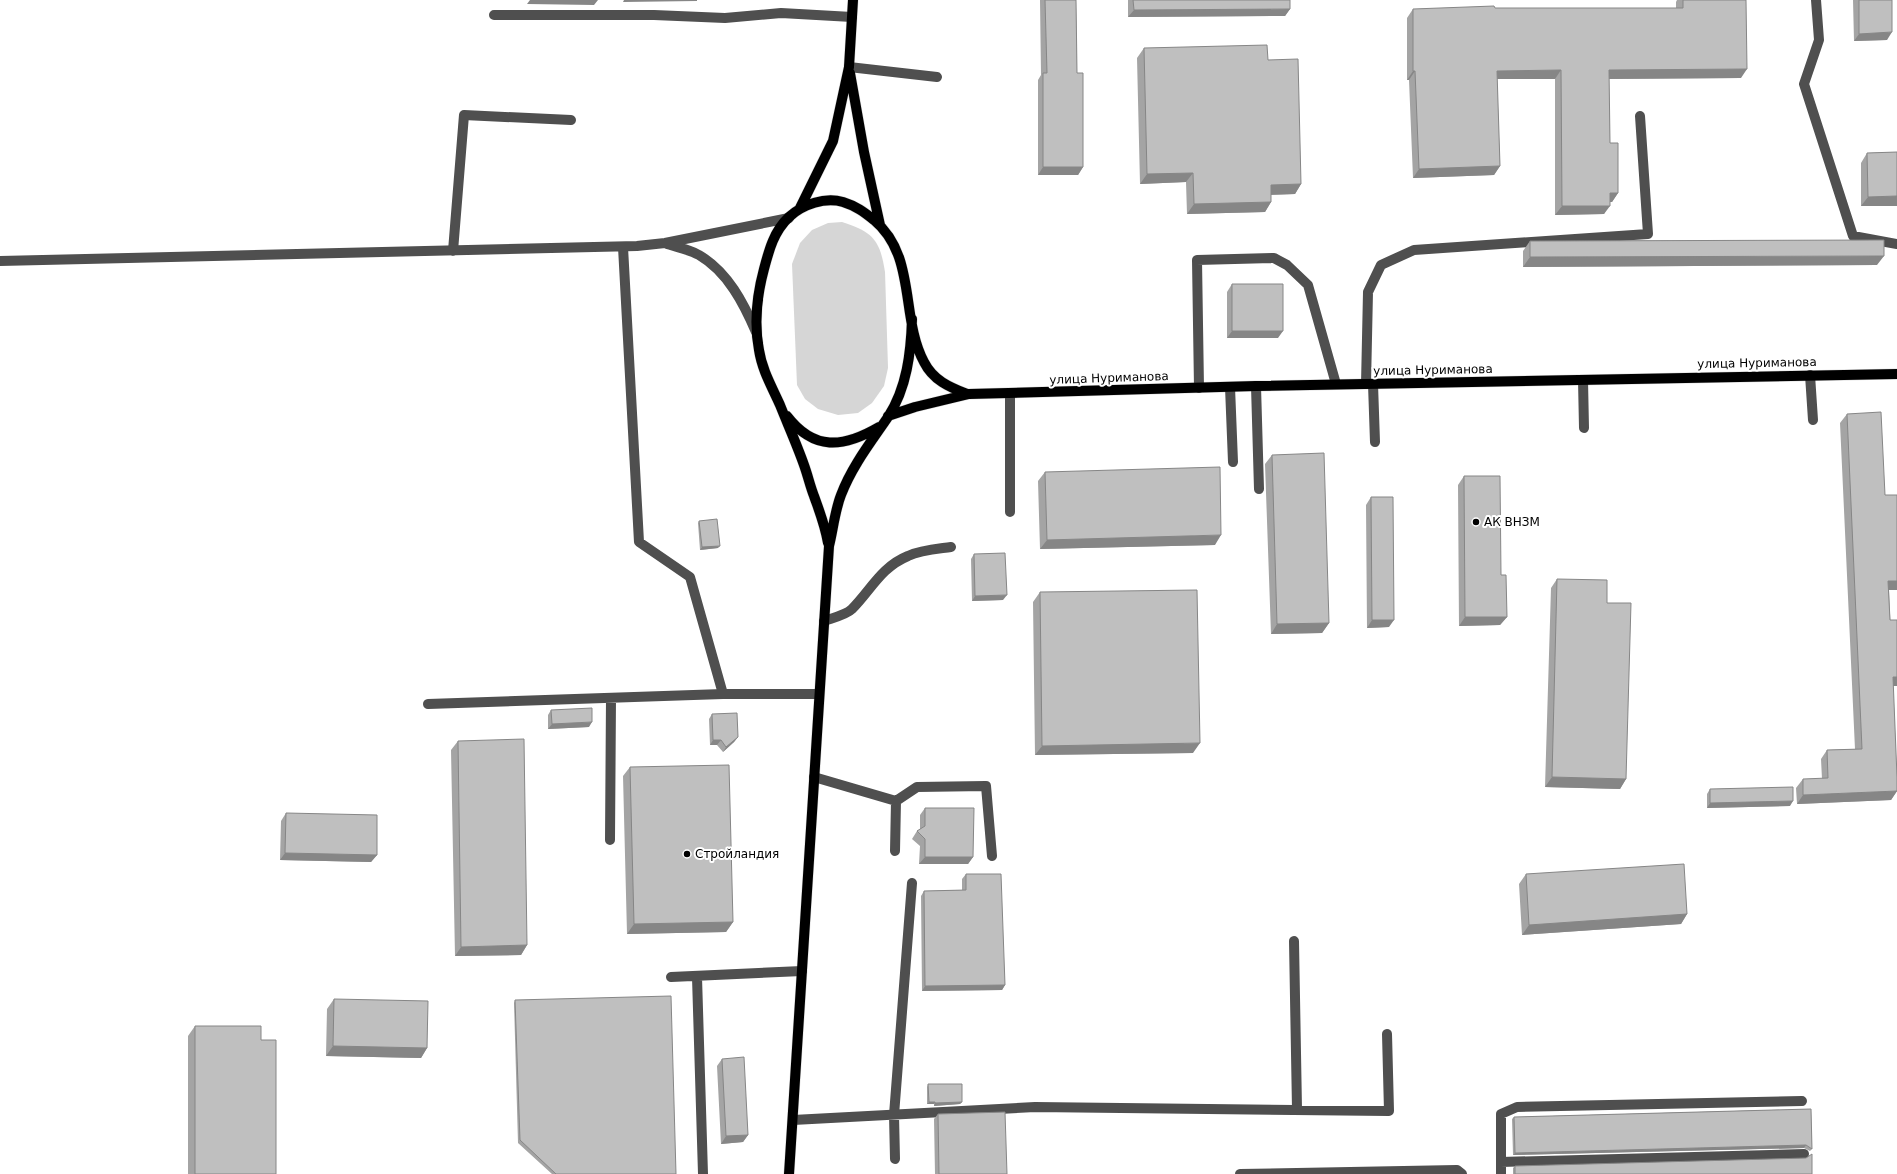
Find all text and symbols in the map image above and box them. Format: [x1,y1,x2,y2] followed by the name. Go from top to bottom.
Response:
[1697,355,1817,371] street label: улица Нуриманова
[1373,362,1493,378] street label: улица Нуриманова
[1049,369,1169,387] street label: улица Нуриманова
[1484,515,1540,529] place label: АК ВНЗМ
[1471,517,1481,527] marker: АК ВНЗМ
[695,847,779,861] place label: Стройландия
[682,849,692,859] marker: Стройландия

